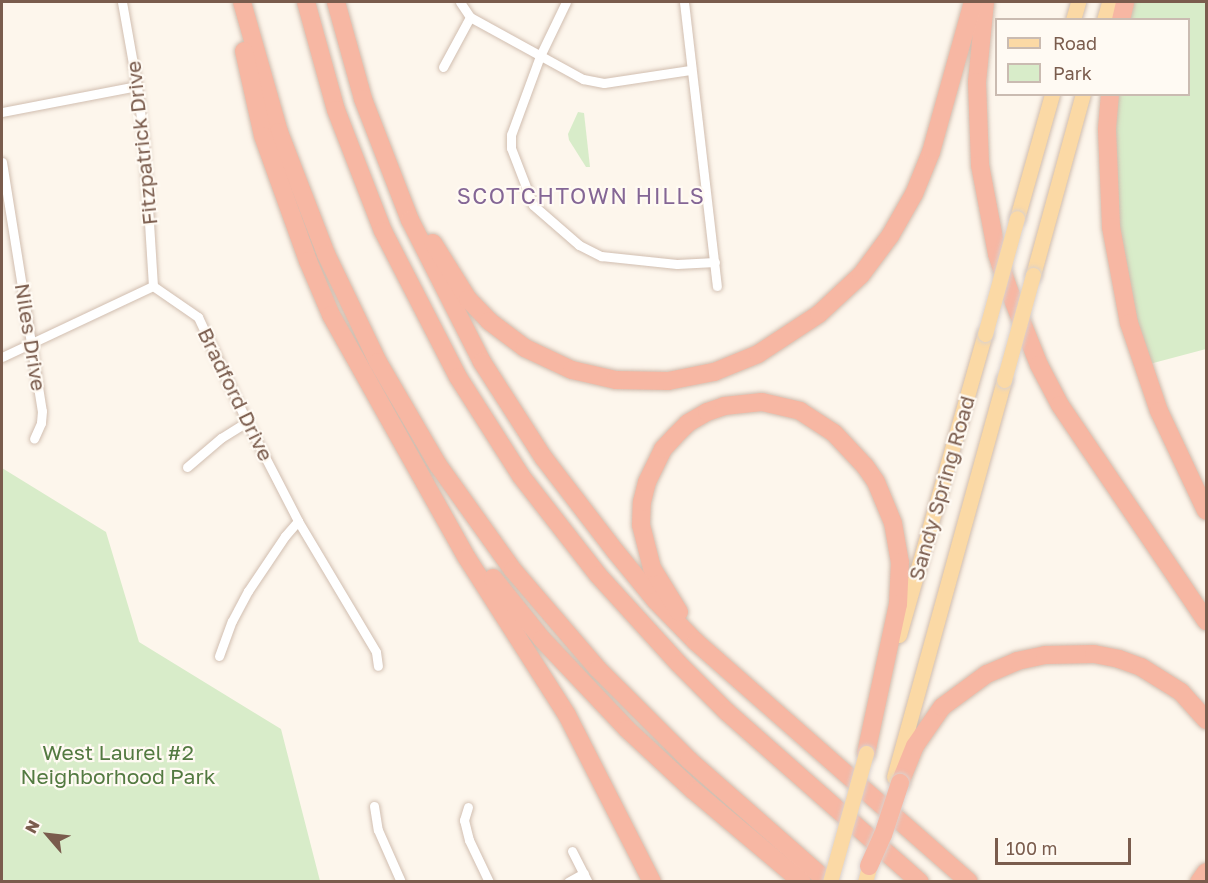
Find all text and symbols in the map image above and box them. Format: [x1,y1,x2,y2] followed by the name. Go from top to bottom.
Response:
[995,18,1190,96] legend
[1053,32,1097,54] text: Road
[120,60,162,226] street label: Fitzpatrick Drive
[1053,62,1092,84] text: Park
[457,183,705,209] district label: SCOTCHTOWN HILLS
[10,281,52,393] street label: Niles Drive
[193,323,279,465] street label: Bradford Drive
[903,393,979,583] street label: Sandy Spring Road
[20,739,216,789] park label: West Laurel #2 Neighborhood Park
[18,805,78,865] north arrow
[20,816,44,837] text: N
[998,826,1134,864] scale bar
[1006,837,1057,859] text: 100 m

